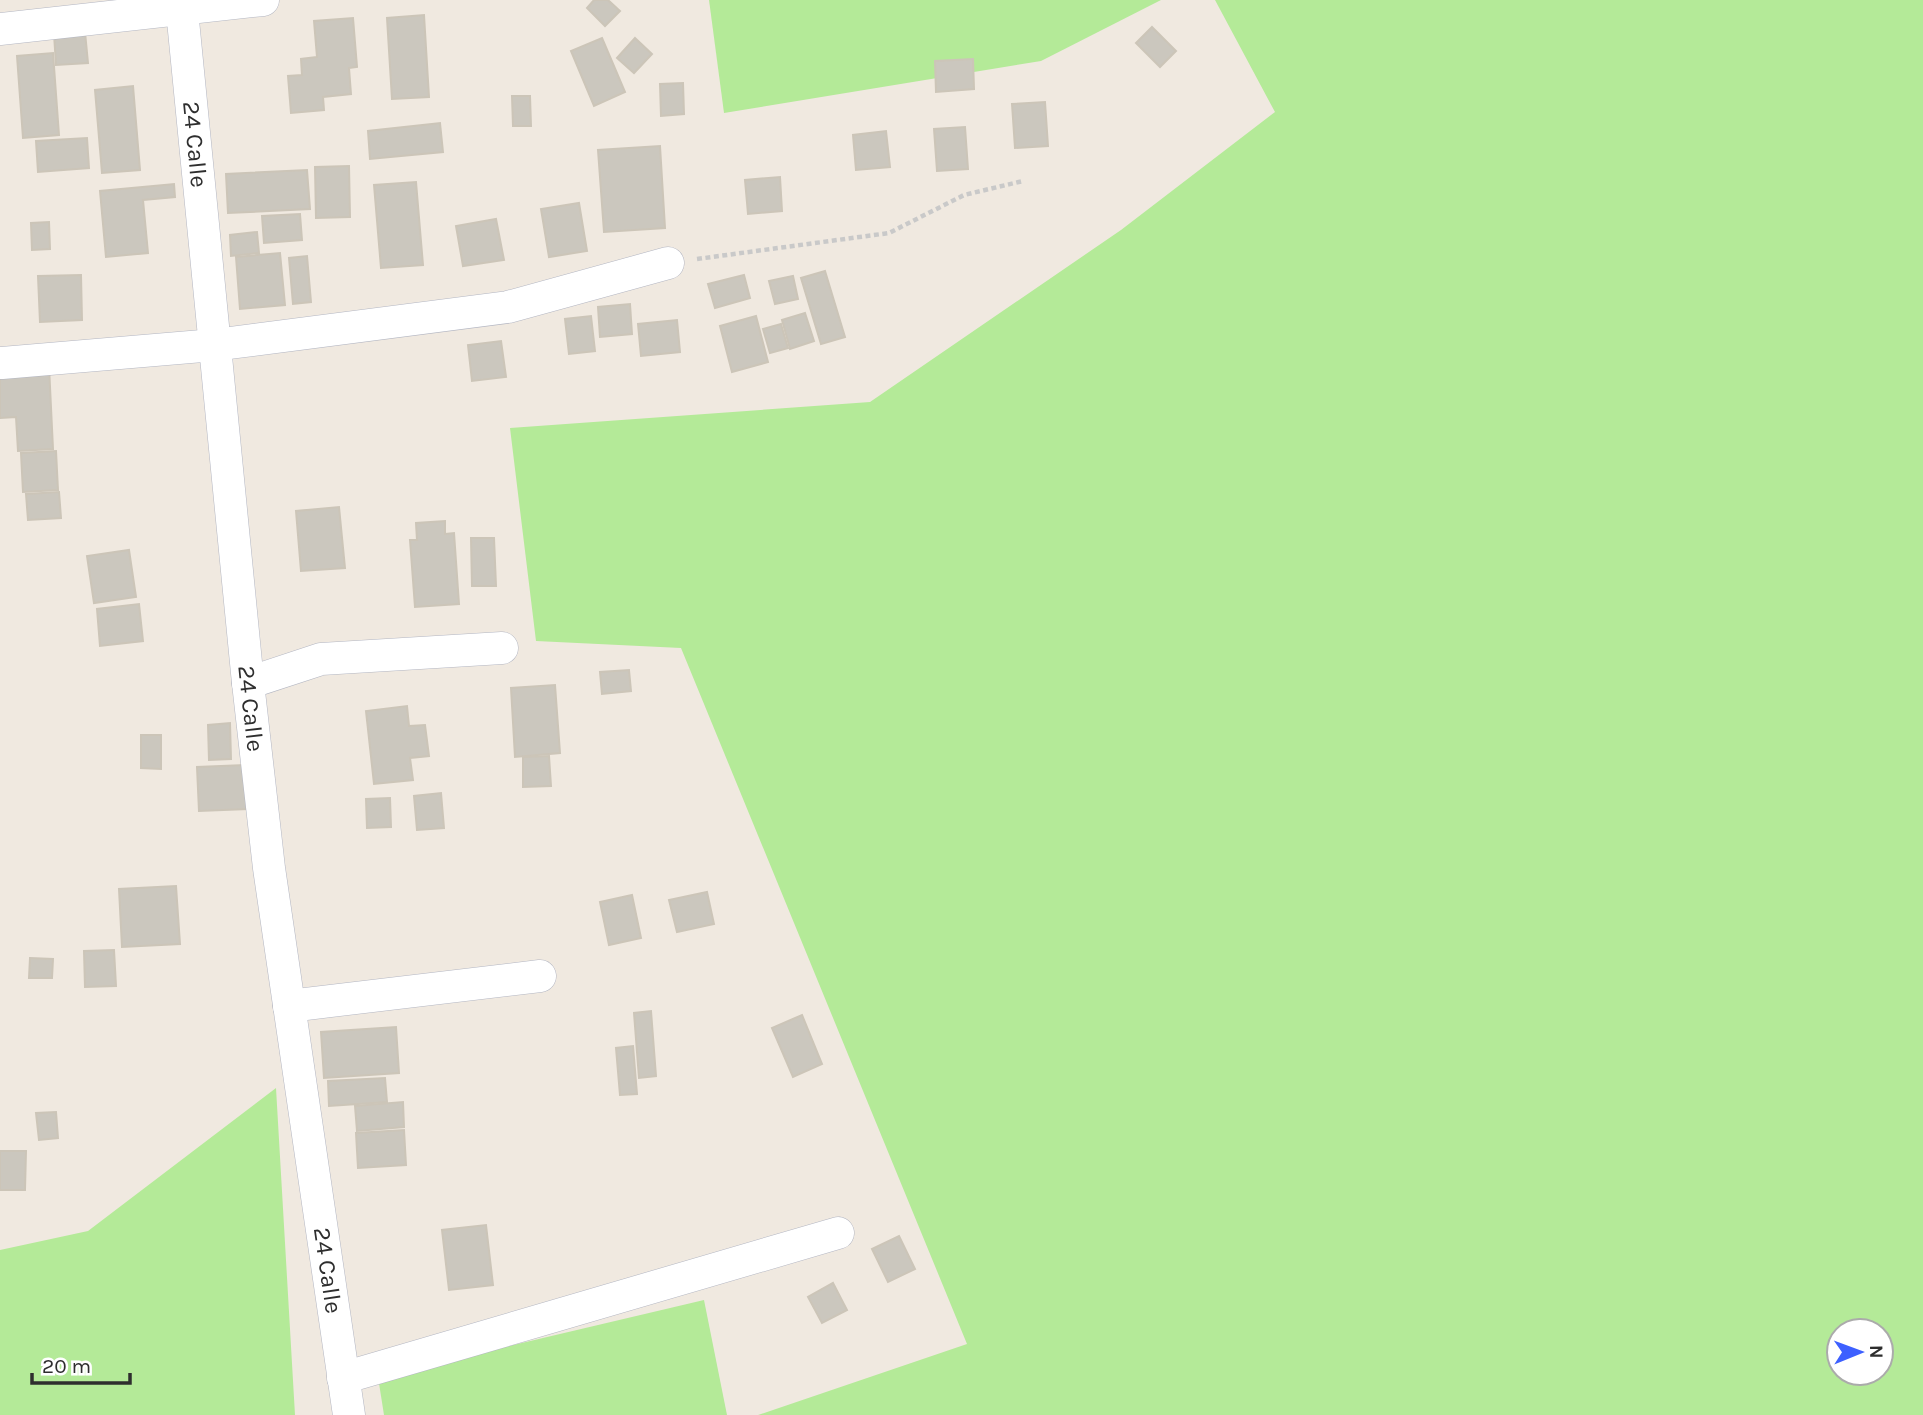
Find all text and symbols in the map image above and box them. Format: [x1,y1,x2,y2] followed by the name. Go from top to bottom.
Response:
[177,100,213,189] street label: 24 Calle
[232,664,270,753] street label: 24 Calle
[308,1225,348,1315] street label: 24 Calle
[1825,1317,1895,1387] north arrow
[32,1342,130,1386] scale bar
[1865,1345,1887,1359] text: N
[42,1354,91,1378] text: 20 m

